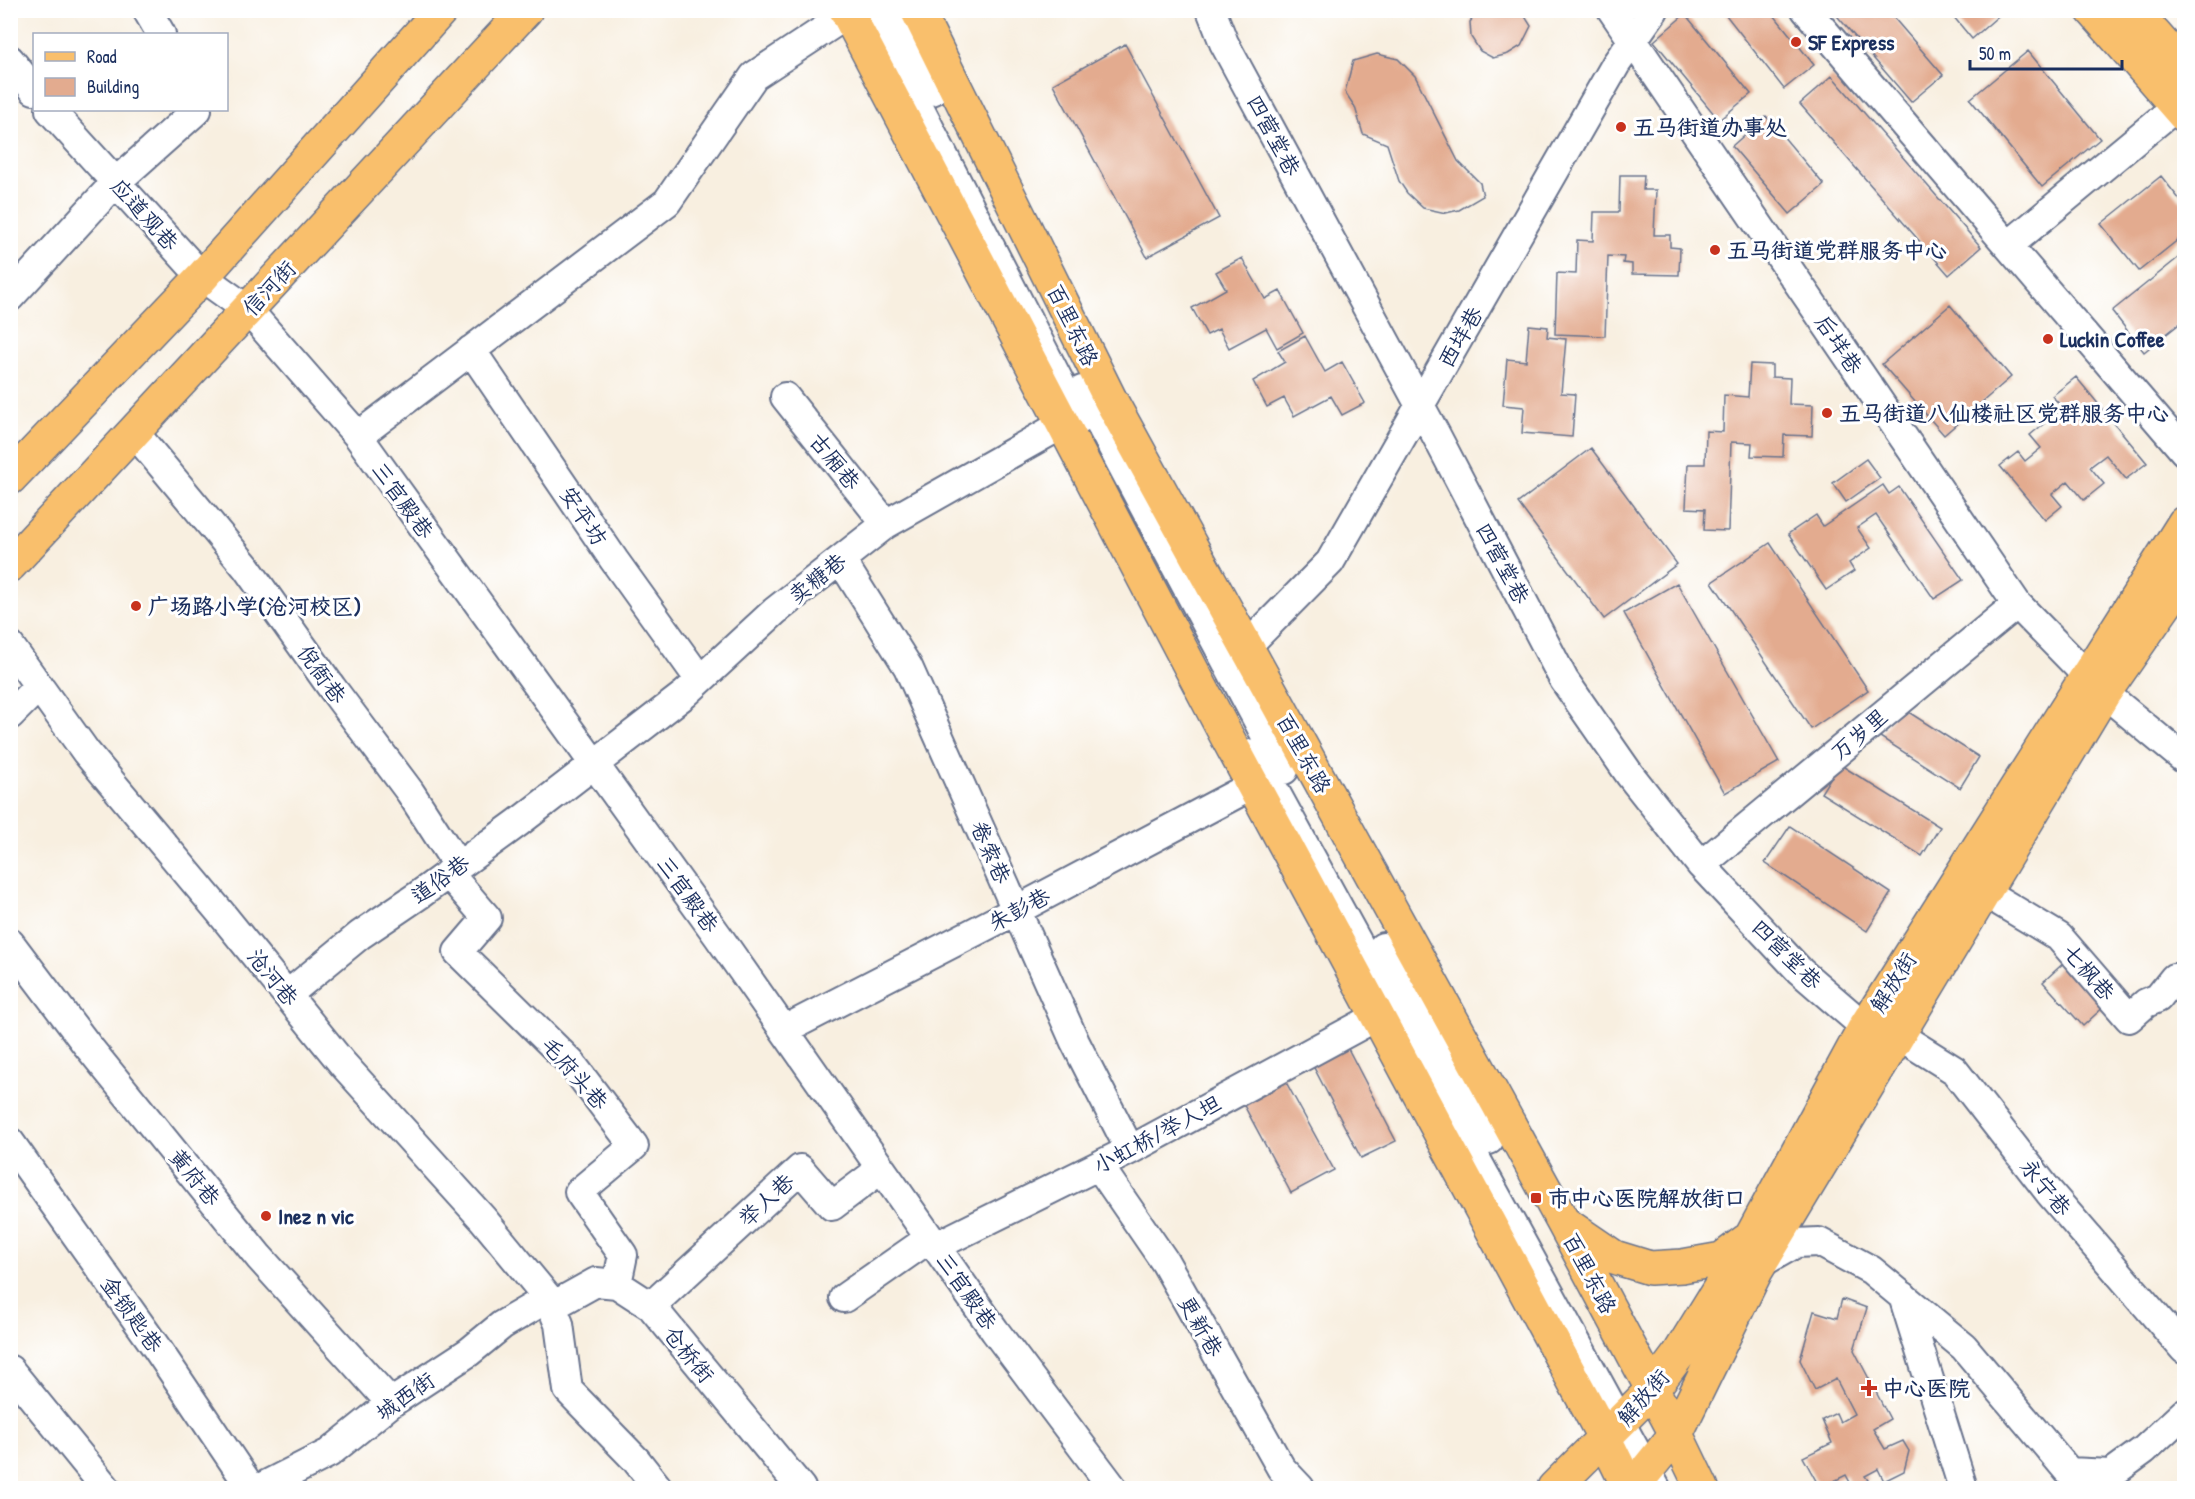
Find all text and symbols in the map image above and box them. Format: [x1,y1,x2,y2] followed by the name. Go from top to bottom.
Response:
[1808,27,1895,58] place label: SF Express
[33,33,228,111] legend
[1970,33,2122,71] scale bar
[1789,35,1803,49] marker: SF Express
[1979,41,2011,66] text: 50 m
[87,44,117,69] text: Road
[87,74,139,99] text: Building
[1240,89,1308,181] street label: 四营堂巷
[1633,112,1787,142] place label: 五马街道办事处
[1614,120,1628,134] marker: 五马街道办事处
[104,171,186,257] street label: 应道观巷
[1727,235,1947,265] place label: 五马街道党群服务中心
[1708,243,1722,257] marker: 五马街道党群服务中心
[236,254,302,322] street label: 信河街
[1040,279,1106,371] street label: 百里东路
[1431,301,1489,373] street label: 西垟巷
[1808,308,1870,380] street label: 后垟巷
[2060,324,2165,354] place label: Luckin Coffee
[2041,332,2055,346] marker: Luckin Coffee
[1839,398,2169,428] place label: 五马街道八仙楼社区党群服务中心
[1820,406,1834,420] marker: 五马街道八仙楼社区党群服务中心
[803,426,867,496] street label: 古厢巷
[365,456,441,544] street label: 三官殿巷
[553,480,615,552] street label: 安平坊
[1469,517,1537,609] street label: 四营堂巷
[782,546,852,610] street label: 卖糖巷
[148,591,361,621] place label: 广场路小学(沧河校区)
[129,599,143,613] marker: 广场路小学(沧河校区)
[290,638,354,710] street label: 倪衙巷
[1824,701,1894,767] street label: 万岁里
[1270,707,1338,799] street label: 百里东路
[964,816,1018,888] street label: 卷索巷
[404,847,476,911] street label: 道俗巷
[650,850,726,938] street label: 三官殿巷
[983,880,1055,938] street label: 朱彭巷
[1745,912,1829,996] street label: 四营堂巷
[2056,937,2122,1007] street label: 七枫巷
[241,942,305,1012] street label: 沧河巷
[1863,946,1923,1018] street label: 解放街
[535,1030,615,1116] street label: 毛府头巷
[1088,1088,1226,1180] street label: 小虹桥/举人坦
[163,1142,227,1212] street label: 黄府巷
[2014,1152,2078,1222] street label: 永宁巷
[732,1167,800,1233] street label: 举人巷
[1548,1183,1746,1213] place label: 市中心医院解放街口
[1529,1191,1543,1205] marker: 市中心医院解放街口
[278,1201,354,1231] place label: Inez n vic
[259,1209,273,1223] marker: Inez n vic
[1556,1227,1624,1319] street label: 百里东路
[929,1246,1005,1336] street label: 三官殿巷
[94,1270,170,1358] street label: 金锁匙巷
[1172,1290,1230,1362] street label: 更新巷
[657,1319,721,1389] street label: 仓桥街
[1610,1362,1676,1432] street label: 解放街
[369,1365,441,1427] street label: 城西街
[1882,1373,1970,1403] place label: 中心医院
[1860,1379,1878,1397] marker: 中心医院

